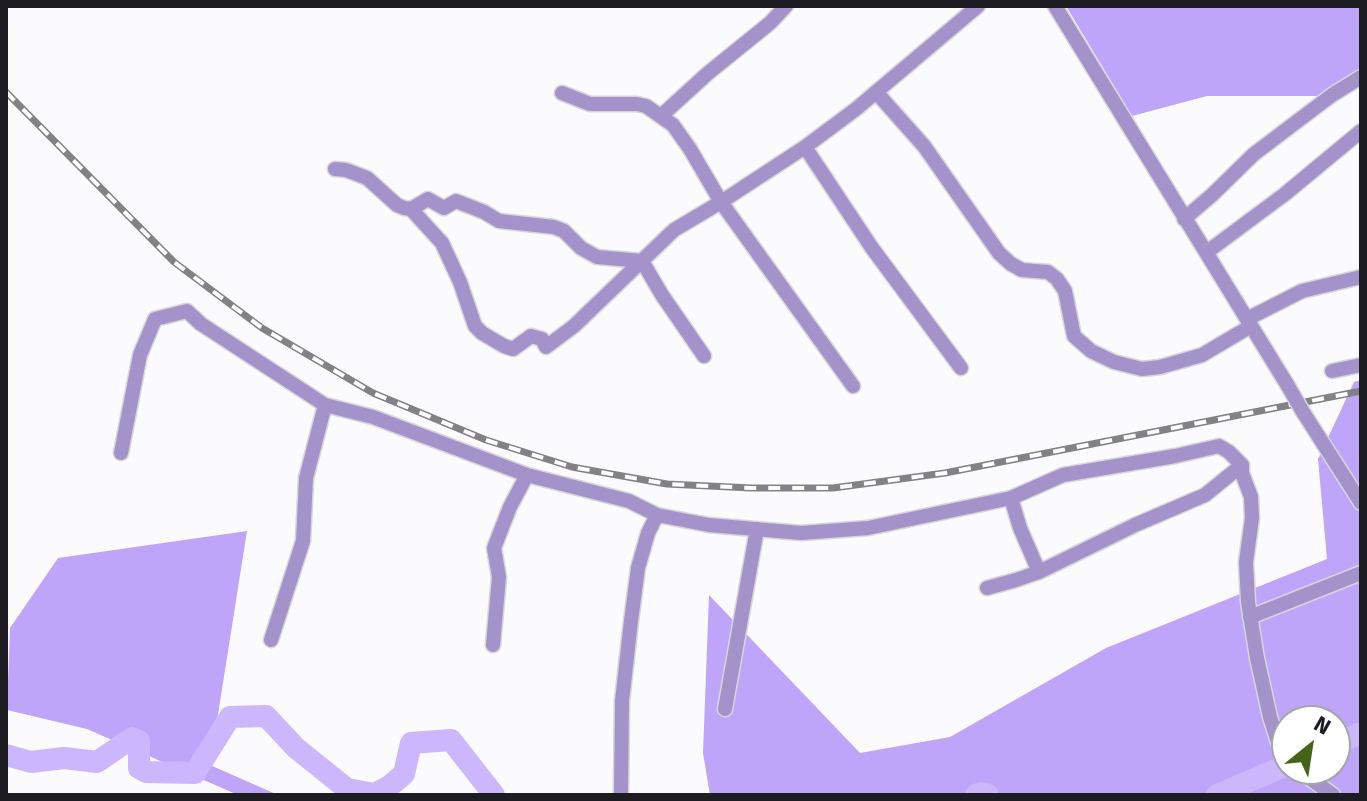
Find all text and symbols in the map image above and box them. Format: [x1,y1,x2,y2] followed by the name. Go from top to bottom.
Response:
[1271,705,1351,785] north arrow
[1309,710,1335,741] text: N

